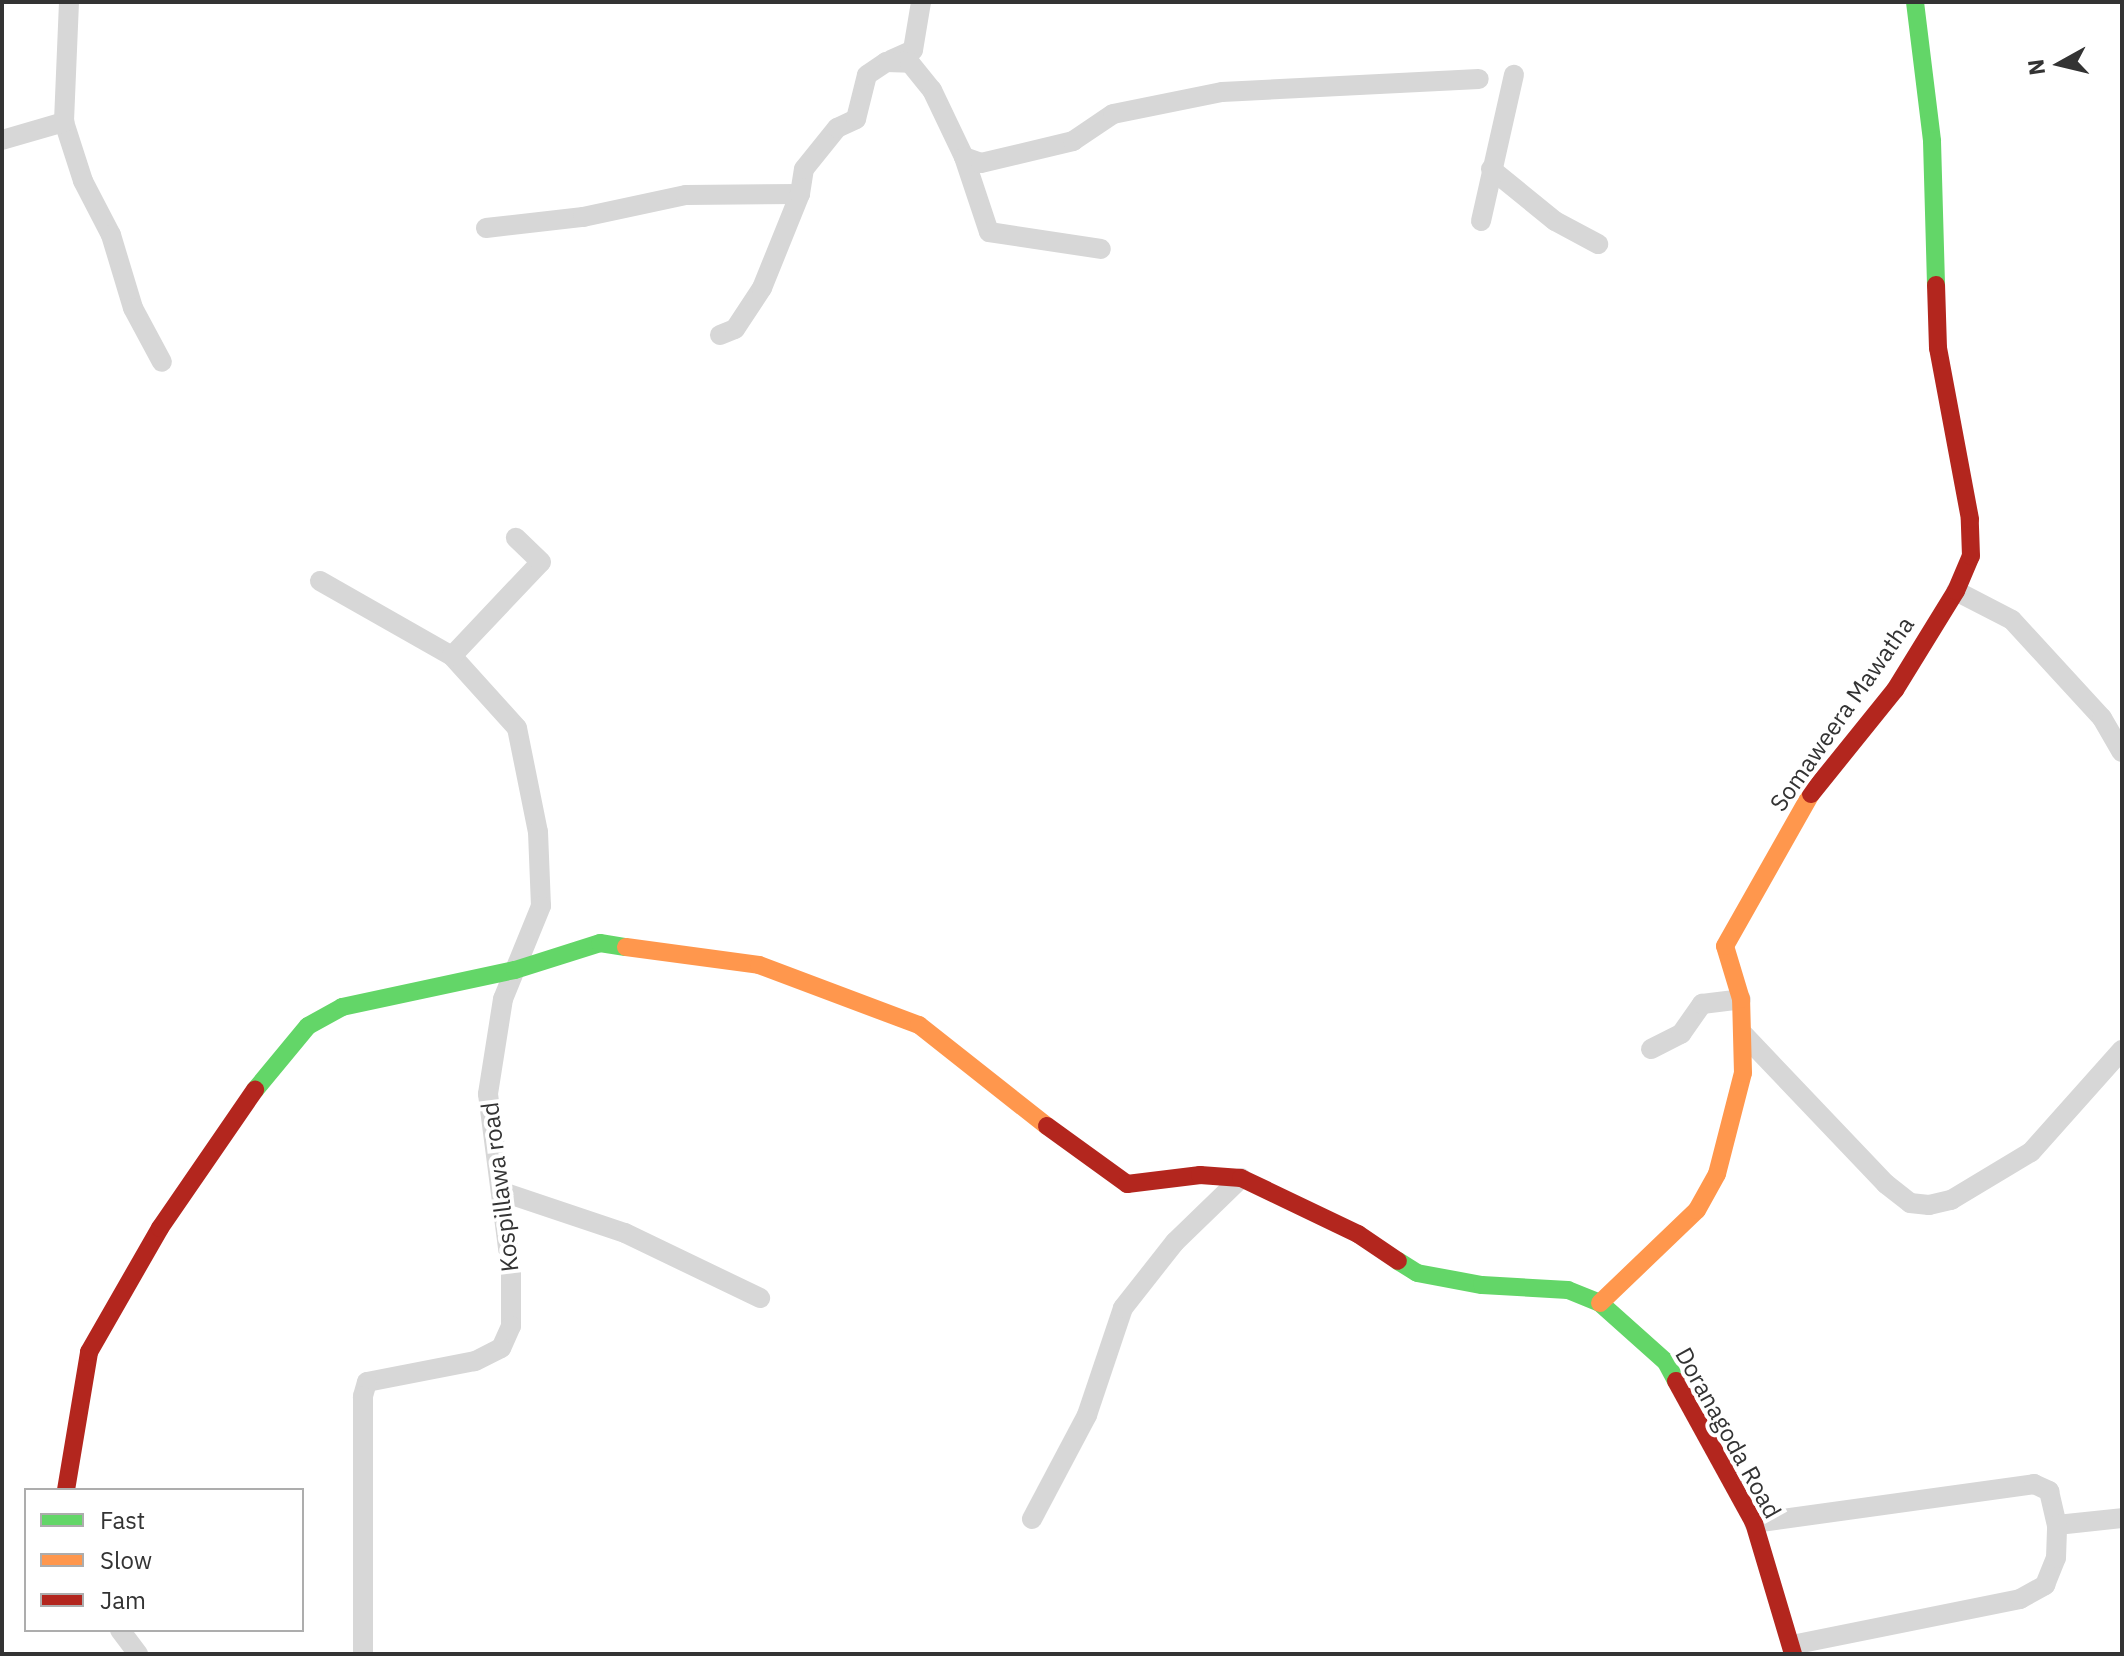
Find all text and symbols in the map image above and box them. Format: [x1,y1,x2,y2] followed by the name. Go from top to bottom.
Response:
[2020,24,2100,104] north arrow
[2020,58,2051,77] text: N
[1764,611,1920,817] street label: Somaweera Mawatha
[475,1100,525,1274] street label: Kospillawa road
[1669,1342,1787,1524] street label: Doranagoda Road
[24,1488,304,1632] legend
[100,1504,145,1536] text: Fast
[100,1544,152,1576] text: Slow
[100,1584,146,1616] text: Jam

